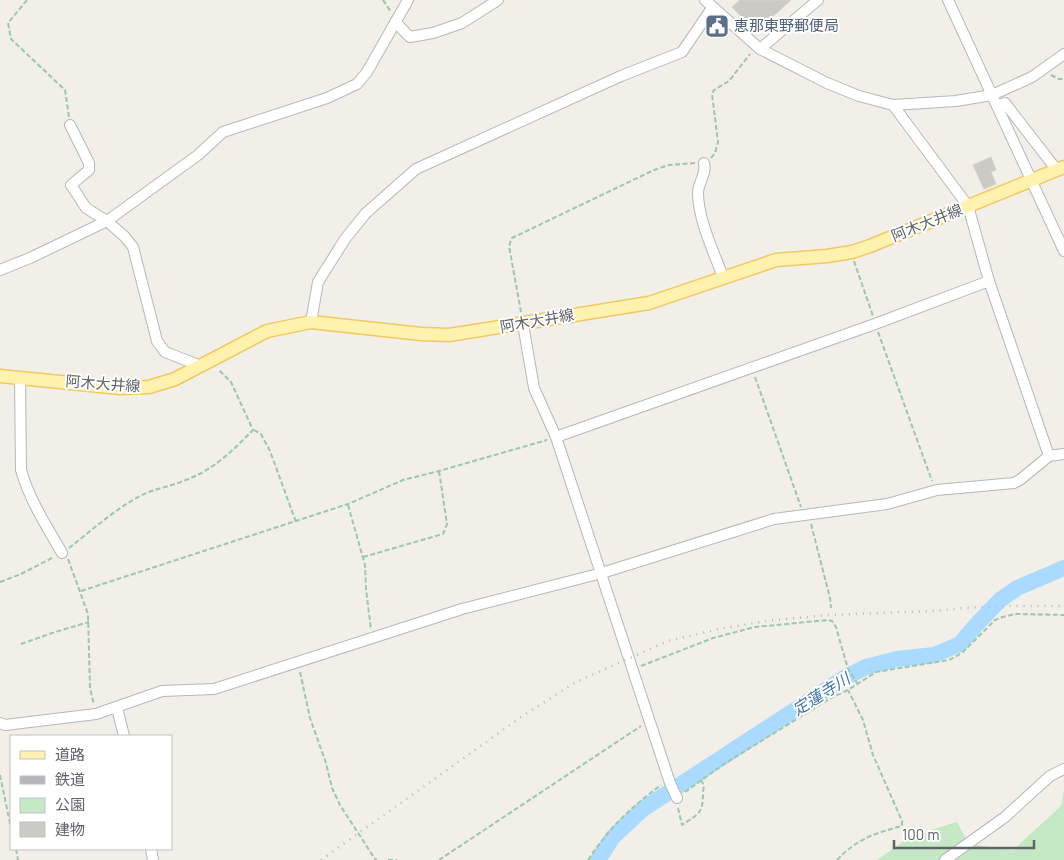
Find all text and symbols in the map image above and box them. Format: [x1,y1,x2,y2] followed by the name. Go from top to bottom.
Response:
[704,13,730,39] public building icon: 恵那東野郵便局
[734,16,839,34] place label: 恵那東野郵便局
[888,200,965,244] street label: 阿木大井線
[498,305,575,335] street label: 阿木大井線
[65,371,141,395] street label: 阿木大井線
[789,668,855,719] water label: 定蓮寺川
[10,735,172,850] legend
[55,745,85,763] text: 道路
[55,770,85,788] text: 鉄道
[55,795,85,813] text: 公園
[894,818,1034,850] scale bar
[55,820,85,838] text: 建物
[902,825,940,843] text: 100 m

